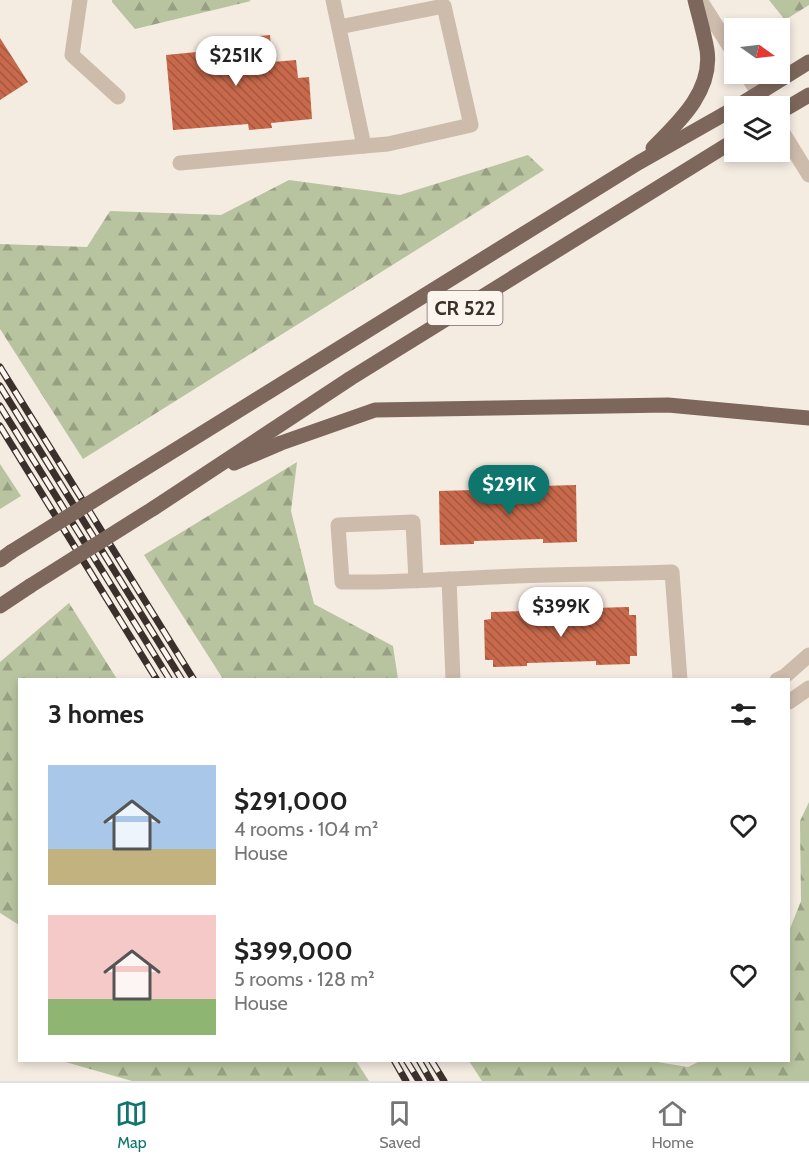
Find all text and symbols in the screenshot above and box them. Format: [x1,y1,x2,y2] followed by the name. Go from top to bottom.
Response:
[724,18,790,84] north arrow
[724,18,790,162] map controls
[194,36,278,87] pin: $251K
[210,43,262,67] text: $251K
[724,96,790,162] button: layers
[428,291,502,325] road number: CR 522
[467,465,551,516] pin: $291K
[482,472,536,496] text: $291K
[519,587,603,638] pin: $399K
[532,594,590,618] text: $399K
[48,698,144,730] text: 3 homes
[727,698,760,731] icon: filters
[234,785,348,817] text: $291,000
[96,789,168,861] icon: home
[727,809,760,842] icon: heart
[234,817,378,841] text: 4 rooms · 104 m²
[234,841,288,865] text: House
[234,935,353,967] text: $399,000
[96,939,168,1011] icon: home
[727,959,760,992] icon: heart
[234,967,375,991] text: 5 rooms · 128 m²
[234,991,288,1015] text: House
[115,1097,148,1152] tab: Map
[379,1097,421,1152] tab: Saved
[652,1097,694,1152] tab: Home

